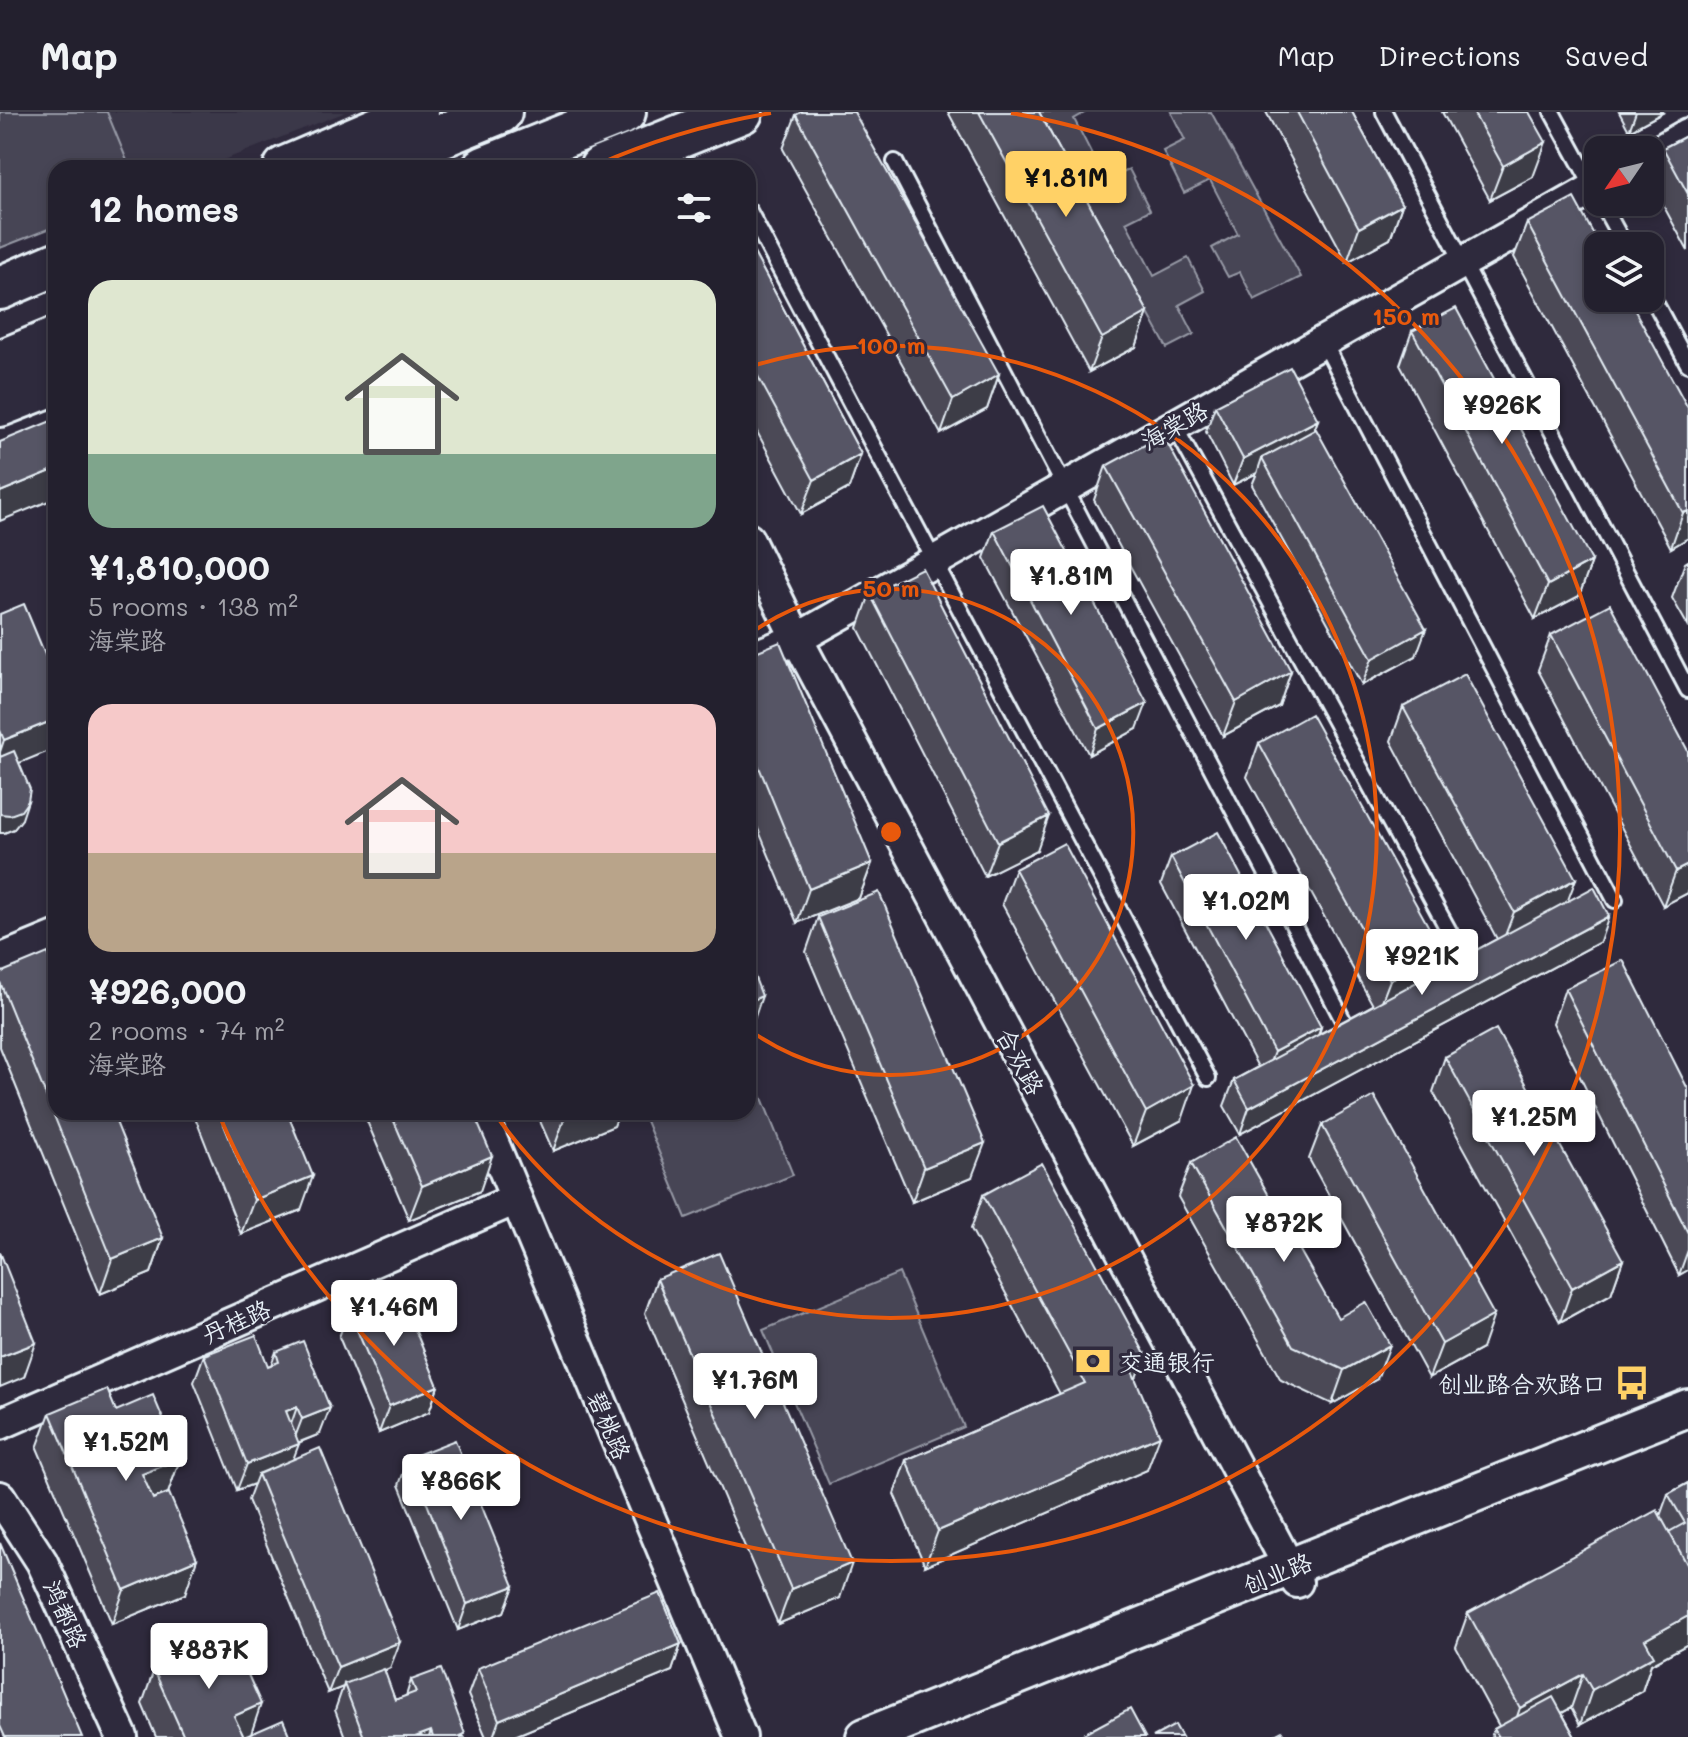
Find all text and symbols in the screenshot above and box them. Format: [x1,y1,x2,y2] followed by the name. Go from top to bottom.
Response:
[40,30,118,80] text: Map
[1278,37,1335,73] text: Map
[1379,37,1521,73] text: Directions
[1565,37,1648,73] text: Saved
[1584,136,1664,216] north arrow
[1584,136,1664,312] map controls
[1001,151,1131,219] pin: ¥1.81M
[1023,160,1109,194] text: ¥1.81M
[88,186,239,231] text: 12 homes
[672,186,716,230] icon: filters
[1584,232,1664,312] button: layers
[1372,300,1440,331] text: 150 m
[856,329,926,360] text: 100 m
[330,332,474,476] icon: home
[1446,378,1558,446] pin: ¥926K
[1462,387,1542,421] text: ¥926K
[1135,394,1213,456] street label: 海棠路
[88,544,270,589] text: ¥1,810,000
[1006,549,1136,617] pin: ¥1.81M
[1028,558,1114,592] text: ¥1.81M
[862,572,920,603] text: 50 m
[88,589,298,623] text: 5 rooms · 138 m²
[88,623,166,657] text: 海棠路
[330,756,474,900] icon: home
[877,818,905,846] centre of rings
[1181,874,1311,942] pin: ¥1.02M
[1202,883,1290,917] text: ¥1.02M
[1366,929,1478,997] pin: ¥921K
[1384,938,1460,972] text: ¥921K
[88,968,246,1013] text: ¥926,000
[88,1013,285,1047] text: 2 rooms · 74 m²
[990,1022,1052,1100] street label: 合欢路
[88,1047,166,1081] text: 海棠路
[1469,1090,1599,1158] pin: ¥1.25M
[1490,1099,1578,1133] text: ¥1.25M
[1228,1196,1340,1264] pin: ¥872K
[1244,1205,1324,1239] text: ¥872K
[329,1280,459,1348] pin: ¥1.46M
[349,1289,439,1323] text: ¥1.46M
[197,1292,275,1350] street label: 丹桂路
[1074,1342,1112,1380] bank icon: 交通银行
[1119,1346,1215,1377] place label: 交通银行
[690,1353,820,1421] pin: ¥1.76M
[711,1362,799,1396] text: ¥1.76M
[1613,1364,1651,1402] bus stop icon: 创业路合欢路口
[1438,1368,1606,1399] place label: 创业路合欢路口
[582,1386,638,1464] street label: 碧桃路
[61,1415,191,1483] pin: ¥1.52M
[82,1424,170,1458] text: ¥1.52M
[405,1454,517,1522] pin: ¥866K
[420,1463,502,1497] text: ¥866K
[1238,1545,1316,1601] street label: 创业路
[37,1575,95,1653] street label: 鸿都路
[153,1623,265,1691] pin: ¥887K
[169,1632,249,1666] text: ¥887K

